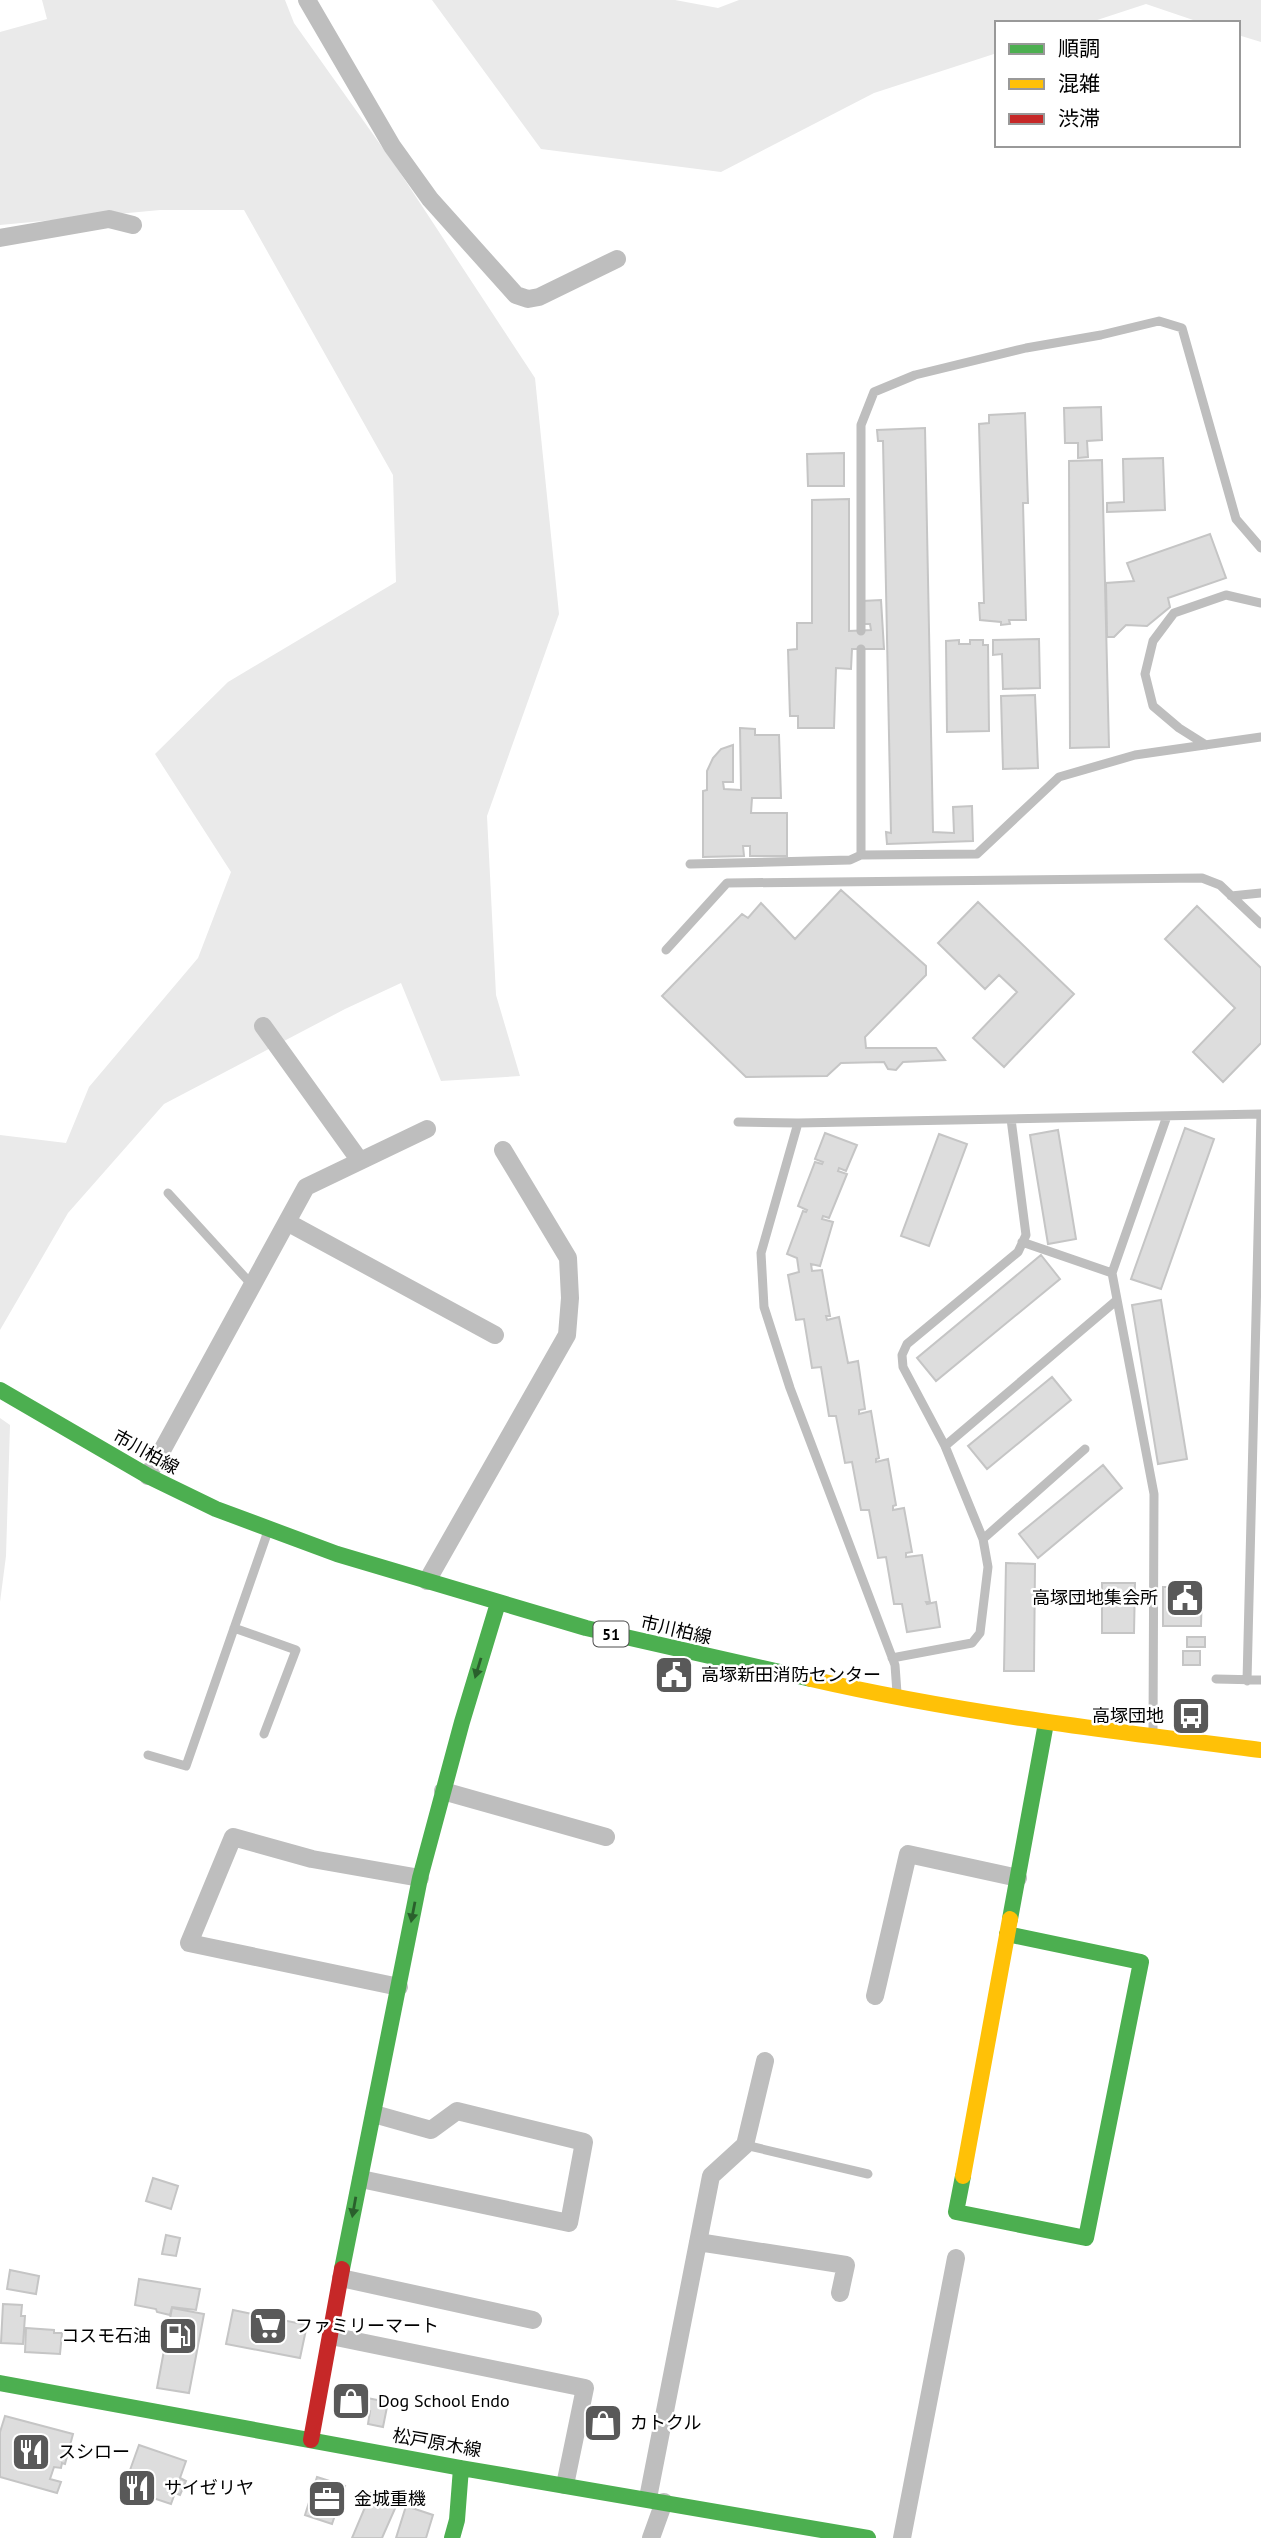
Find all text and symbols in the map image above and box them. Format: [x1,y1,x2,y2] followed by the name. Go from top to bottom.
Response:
[995,21,1240,147] legend
[1058,35,1100,62] text: 順調
[1058,70,1100,97] text: 混雑
[1058,105,1100,132] text: 渋滞
[109,1424,183,1479] street label: 市川柏線
[1164,1577,1206,1619] public building icon: 高塚団地集会所
[1032,1586,1158,1609] place label: 高塚団地集会所
[638,1610,714,1649] street label: 市川柏線
[594,1622,628,1646] road number: 51
[653,1654,695,1696] public building icon: 高塚新田消防センター
[473,1658,483,1679] one-way arrow
[701,1663,881,1686] place label: 高塚新田消防センター
[1170,1695,1212,1737] bus stop icon: 高塚団地
[1092,1704,1164,1727] place label: 高塚団地
[408,1901,419,1923] one-way arrow
[348,2196,359,2218] one-way arrow
[247,2305,289,2347] supermarket icon: ファミリーマート
[295,2314,439,2337] place label: ファミリーマート
[157,2315,199,2357] fuel station icon: コスモ石油
[61,2324,151,2347] place label: コスモ石油
[330,2380,372,2422] shop icon: Dog School Endo
[378,2389,510,2412] place label: Dog School Endo
[582,2402,624,2444] shop icon: カトクル
[630,2411,701,2434] place label: カトクル
[391,2423,483,2462] street label: 松戸原木線
[10,2431,52,2473] restaurant icon: スシロー
[58,2440,130,2463] place label: スシロー
[116,2467,158,2509] restaurant icon: サイゼリヤ
[164,2476,254,2499] place label: サイゼリヤ
[306,2478,348,2520] office icon: 金城重機
[354,2487,426,2510] place label: 金城重機

